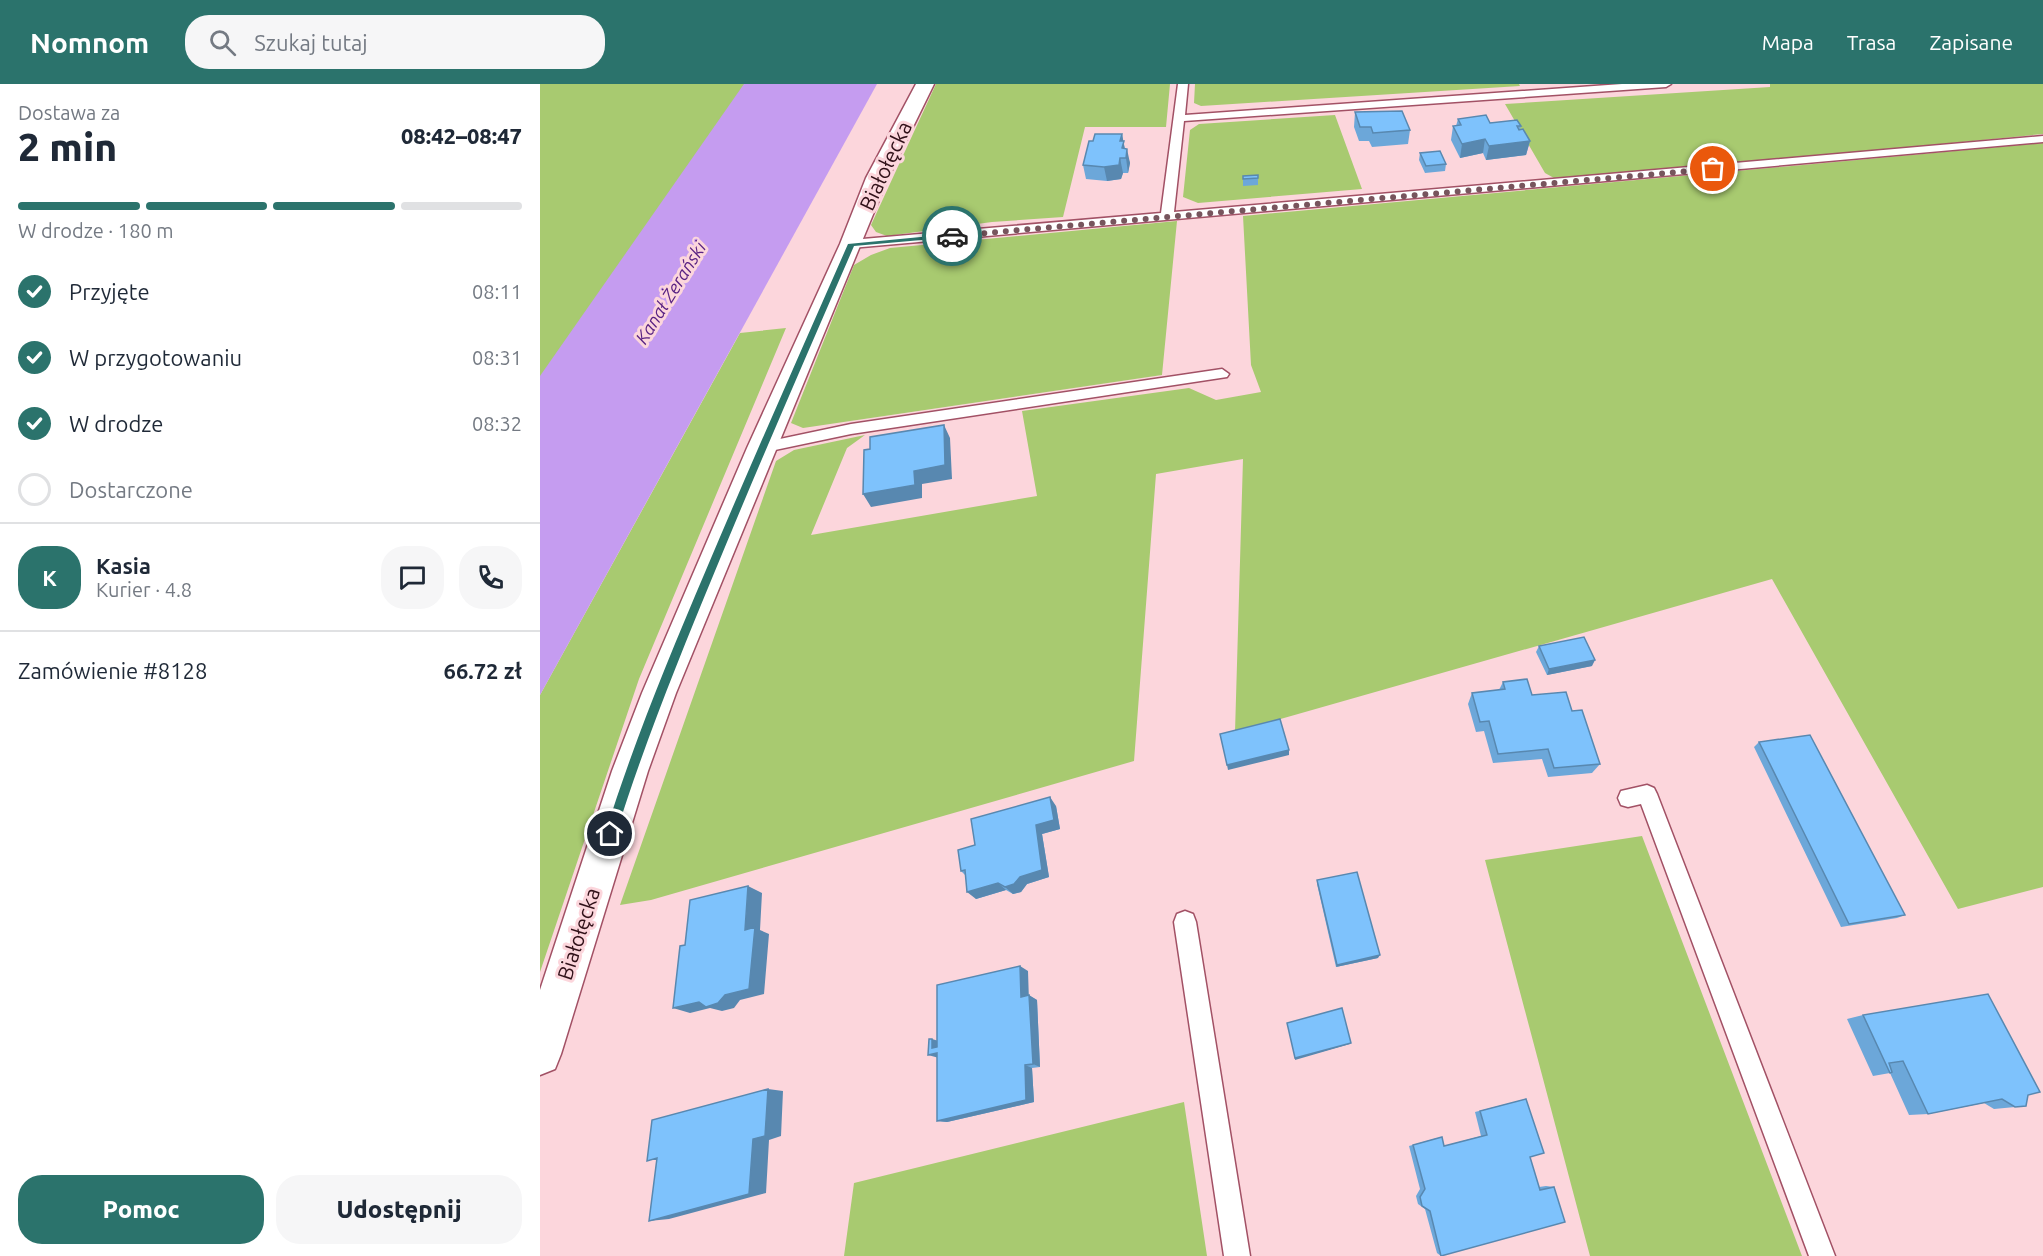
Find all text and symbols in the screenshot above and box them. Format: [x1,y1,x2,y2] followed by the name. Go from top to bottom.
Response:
[185,15,605,69] search box
[206,26,239,59] icon: search
[30,27,149,58] text: Nomnom
[254,30,368,55] text: Szukaj tutaj
[1762,30,1814,54] text: Mapa
[1847,30,1896,54] text: Trasa
[1929,30,2013,54] text: Zapisane
[18,101,120,124] text: Dostawa za
[854,117,916,214] street label: Białołęcka
[401,123,522,148] text: 08:42–08:47
[18,125,117,168] text: 2 min
[1687,143,1738,194] pin
[1696,152,1729,185] icon: bag
[922,206,982,266] courier
[18,219,174,242] text: W drodze · 180 m
[936,220,969,253] icon: car
[631,238,710,347] water label: Kanał Żerański
[18,275,51,308] icon: check
[69,279,150,304] text: Przyjęte
[472,280,522,303] text: 08:11
[18,341,51,374] icon: check
[69,345,242,370] text: W przygotowaniu
[472,346,522,369] text: 08:31
[18,407,51,440] icon: check
[69,411,163,436] text: W drodze
[472,412,522,435] text: 08:32
[69,477,193,502] text: Dostarczone
[381,546,444,609] button: chat
[459,546,522,609] button: phone
[96,553,151,578] text: Kasia
[42,565,57,590] text: K
[96,578,192,601] text: Kurier · 4.8
[18,658,207,683] text: Zamówienie #8128
[443,658,522,683] text: 66.72 zł
[584,808,635,859] pin
[593,817,626,850] icon: home
[552,885,604,983] street label: Białołęcka
[18,1175,264,1244] button: Pomoc
[276,1175,522,1244] button: Udostępnij

